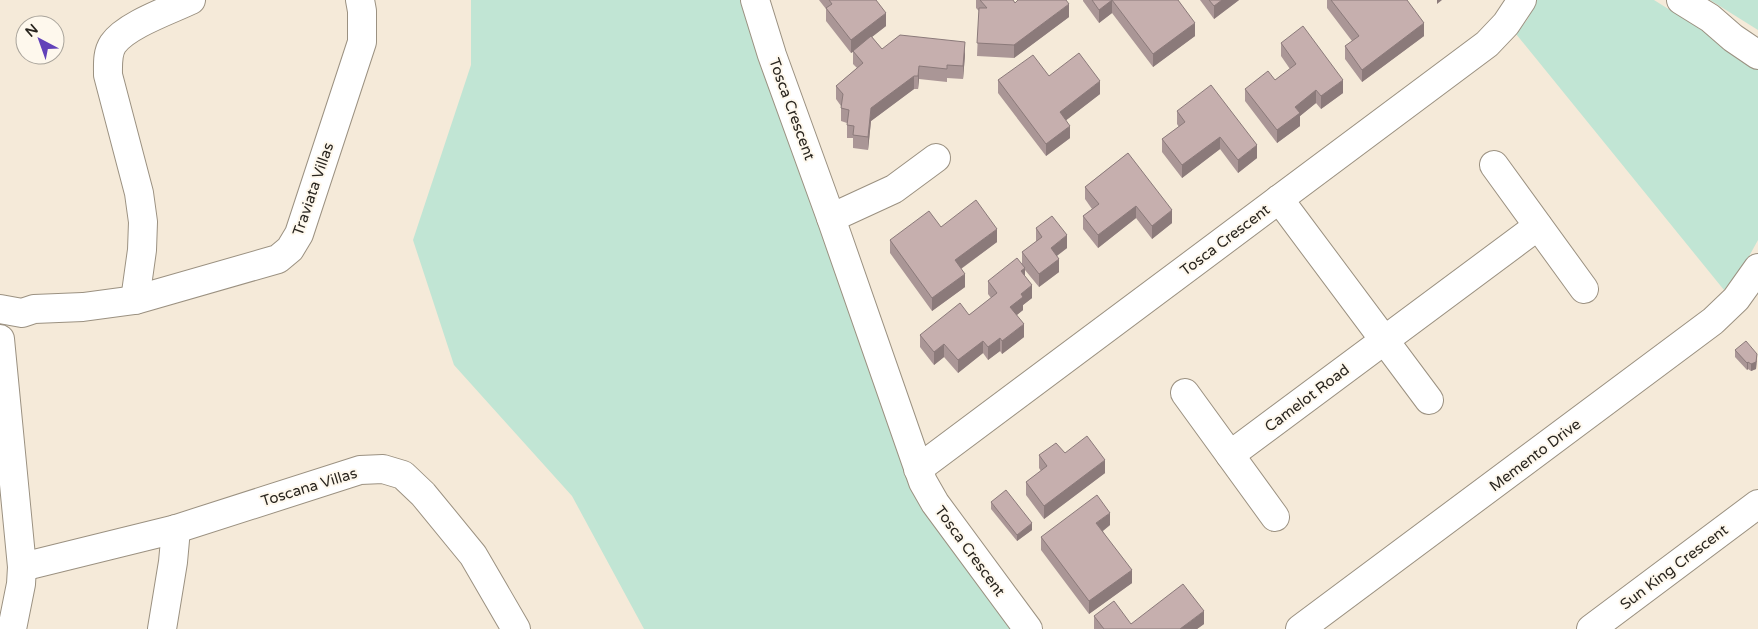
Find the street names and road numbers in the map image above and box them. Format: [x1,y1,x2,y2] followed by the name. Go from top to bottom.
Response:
[765,55,819,163] street label: Tosca Crescent
[289,140,337,238] street label: Traviata Villas
[1177,200,1274,280] street label: Tosca Crescent
[1261,360,1353,436] street label: Camelot Road
[1486,415,1584,495] street label: Memento Drive
[259,464,359,510] street label: Toscana Villas
[931,502,1009,600] street label: Tosca Crescent
[1617,520,1732,613] street label: Sun King Crescent

